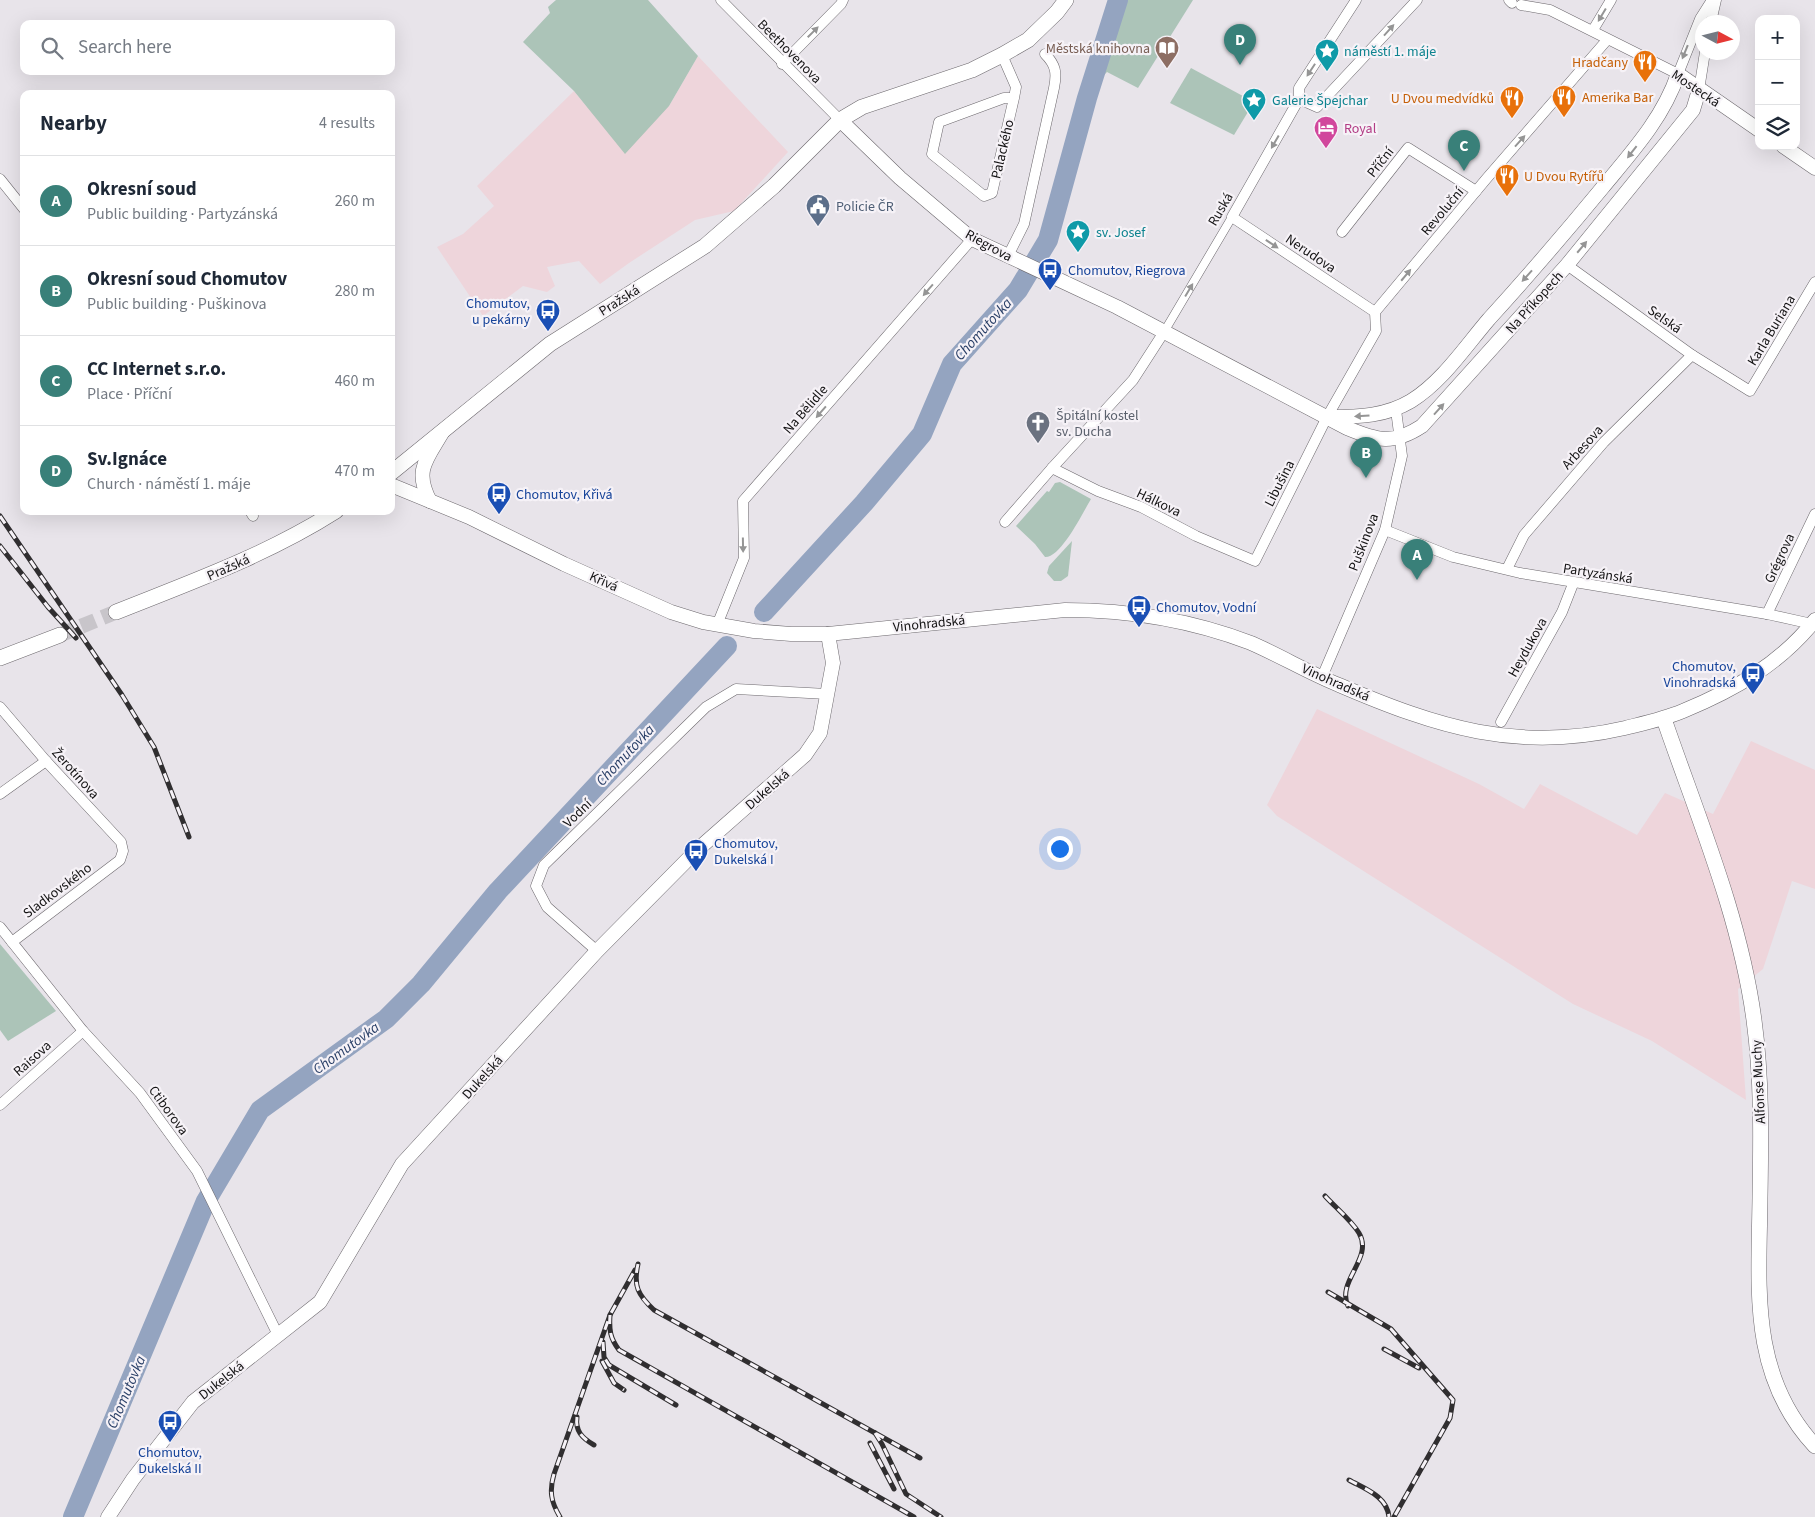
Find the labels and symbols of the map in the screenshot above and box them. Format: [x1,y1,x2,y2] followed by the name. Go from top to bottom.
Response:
[1597,9,1607,22] one-way arrow
[753,15,826,88] street label: Beethovenova
[1695,15,1740,60] north arrow
[1224,24,1256,65] pin: D
[1383,25,1395,37] one-way arrow
[807,27,819,39] one-way arrow
[1154,35,1180,69] library icon: Městská knihovna
[1314,38,1340,72] place icon: náměstí 1. máje
[1046,39,1150,59] place label: Městská knihovna
[1344,42,1436,62] place label: náměstí 1. máje
[1681,45,1689,59] one-way arrow
[1632,49,1658,83] restaurant icon: Hradčany
[1572,53,1628,73] place label: Hradčany
[1306,64,1316,77] one-way arrow
[1667,65,1724,113] street label: Mostecká
[1551,84,1577,118] restaurant icon: Amerika Bar
[1499,85,1525,119] restaurant icon: U Dvou medvídků
[1241,87,1267,121] place icon: Galerie Špejchar
[1582,88,1653,108] place label: Amerika Bar
[1391,89,1494,109] place label: U Dvou medvídků
[1272,91,1368,111] place label: Galerie Špejchar
[1313,115,1339,149] hotel icon: Royal
[986,118,1019,181] street label: Palackého
[1344,119,1377,139] place label: Royal
[1448,130,1480,171] pin: C
[1271,135,1280,148] one-way arrow
[1514,136,1526,148] one-way arrow
[1363,143,1399,182] street label: Příční
[1626,145,1637,158] one-way arrow
[1494,163,1520,197] restaurant icon: U Dvou Rytířů
[1524,167,1604,187] place label: U Dvou Rytířů
[1417,183,1469,240] street label: Revoluční
[1203,189,1238,230] street label: Ruská
[805,193,831,227] public building icon: Policie ČR
[836,197,894,217] place label: Policie ČR
[1065,219,1091,253] place icon: sv. Josef
[1096,223,1146,243] place label: sv. Josef
[961,225,1016,267] street label: Riegrova
[1281,230,1340,278] street label: Nerudova
[1266,239,1279,249] one-way arrow
[1576,241,1587,254] one-way arrow
[1037,257,1063,291] bus stop icon: Chomutov, Riegrova
[1068,261,1186,281] place label: Chomutov, Riegrova
[1501,267,1568,338] street label: Na Příkopech
[1401,269,1412,282] one-way arrow
[1522,270,1533,283] one-way arrow
[595,280,644,321] street label: Pražská
[922,283,933,296] one-way arrow
[1185,284,1194,297] one-way arrow
[1743,291,1801,370] street label: Karla Buriana
[466,294,530,330] place label: Chomutov, u pekárny
[950,294,1017,365] water label: Chomutovka
[535,298,561,332] bus stop icon: Chomutov, u pekárny
[1643,301,1686,339] street label: Selská
[779,381,833,439] street label: Na Bělidle
[1433,403,1445,415] one-way arrow
[816,406,827,418] one-way arrow
[1056,406,1139,442] place label: Špitální kostel sv. Ducha
[1025,410,1051,444] church icon: Špitální kostel sv. Ducha
[1353,413,1369,421] one-way arrow
[1557,421,1608,474] street label: Arbesova
[1350,437,1382,478] pin: B
[1260,457,1300,510] street label: Libušina
[486,481,512,515] bus stop icon: Chomutov, Křivá
[1133,484,1184,522] street label: Hálkova
[516,485,613,505] place label: Chomutov, Křivá
[1344,511,1384,574] street label: Puškinova
[1760,530,1800,587] street label: Grégrova
[740,538,748,554] one-way arrow
[1401,539,1433,580] pin: A
[204,550,253,586] street label: Pražská
[1562,559,1634,589] street label: Partyzánská
[586,567,621,597] street label: Křivá
[1126,594,1152,628] bus stop icon: Chomutov, Vodní
[1156,598,1257,618] place label: Chomutov, Vodní
[892,610,966,638] street label: Vinohradská
[1503,614,1553,681] street label: Heydukova
[1663,657,1736,693] place label: Chomutov, Vinohradská
[1298,659,1373,707] street label: Vinohradská
[1740,661,1766,695] bus stop icon: Chomutov, Vinohradská
[591,720,659,791] water label: Chomutovka
[47,744,104,804] street label: Žerotínova
[741,765,794,815] street label: Dukelská
[559,795,597,833] street label: Vodní
[714,834,778,870] place label: Chomutov, Dukelská I
[1047,836,1073,862] your location
[683,838,709,872] bus stop icon: Chomutov, Dukelská I
[19,858,96,923] street label: Sladkovského
[309,1017,384,1080] water label: Chomutovka
[9,1036,56,1081] street label: Raisova
[1747,1039,1771,1125] street label: Alfonse Muchy
[458,1051,508,1104] street label: Dukelská
[143,1082,193,1139] street label: Ctiborova
[102,1352,151,1432] water label: Chomutovka
[195,1357,249,1405] street label: Dukelská
[157,1409,183,1443] bus stop icon: Chomutov, Dukelská II
[138,1443,202,1479] place label: Chomutov, Dukelská II

